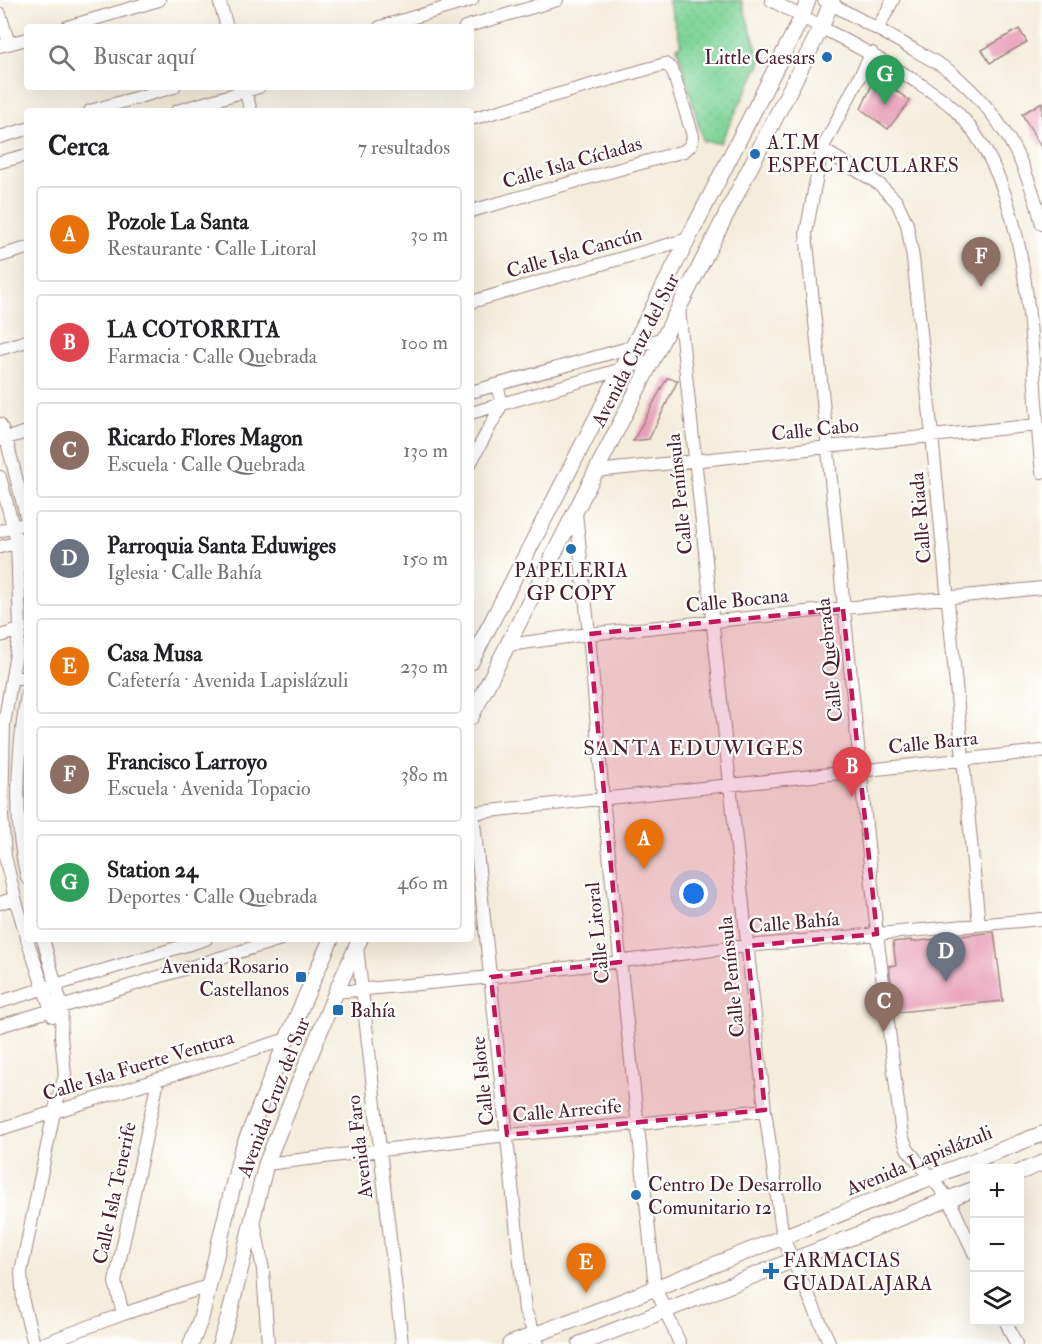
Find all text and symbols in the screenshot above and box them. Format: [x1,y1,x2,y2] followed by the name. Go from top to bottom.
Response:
[24,24,474,90] search box
[45,41,78,74] icon: search
[93,43,195,71] text: Buscar aquí
[704,45,815,70] place label: Little Caesars
[820,50,834,64] marker: Little Caesars
[866,56,904,105] pin: G
[766,130,959,178] place label: A.T.M ESPECTACULARES
[48,131,109,163] text: Cerca
[499,131,645,194] street label: Calle Isla Cícladas
[358,135,450,160] text: 7 resultados
[748,147,762,161] marker: A.T.M ESPECTACULARES
[107,208,249,236] text: Pozole La Santa
[504,221,645,284] street label: Calle Isla Cancún
[63,222,76,247] text: A
[410,222,448,247] text: 30 m
[107,236,317,261] text: Restaurante · Calle Litoral
[962,238,1000,287] pin: F
[585,269,685,432] street label: Avenida Cruz del Sur
[107,316,280,344] text: LA COTORRITA
[63,330,76,355] text: B
[401,330,448,355] text: 100 m
[107,344,317,369] text: Farmacia · Calle Quebrada
[770,412,860,447] street label: Calle Cabo
[107,424,303,452] text: Ricardo Flores Magon
[661,431,698,556] street label: Calle Península
[62,438,77,463] text: C
[403,438,448,463] text: 130 m
[107,452,305,477] text: Escuela · Calle Quebrada
[904,471,937,565] street label: Calle Riada
[107,532,336,560] text: Parroquia Santa Eduwiges
[564,542,578,556] marker: PAPELERIA GP COPY
[61,546,78,571] text: D
[402,546,448,571] text: 150 m
[514,558,628,606] place label: PAPELERIA GP COPY
[107,560,262,585] text: Iglesia · Calle Bahía
[684,583,790,618] street label: Calle Bocana
[810,596,848,723] street label: Calle Quebrada
[107,640,202,668] text: Casa Musa
[62,654,77,679] text: E
[400,654,448,679] text: 230 m
[107,668,348,693] text: Cafetería · Avenida Lapislázuli
[887,725,980,760] street label: Calle Barra
[583,735,805,762] district label: SANTA EDUWIGES
[107,748,267,776] text: Francisco Larroyo
[832,748,872,797] pin: B
[63,762,76,787] text: F
[401,762,448,787] text: 380 m
[107,776,311,801] text: Escuela · Avenida Topacio
[624,820,664,869] pin: A
[107,856,198,884] text: Station 24
[61,870,78,895] text: G
[397,870,448,895] text: 460 m
[679,879,708,908] your location
[580,881,615,985] street label: Calle Litoral
[107,884,317,909] text: Deportes · Calle Quebrada
[748,906,841,939] street label: Calle Bahía
[713,914,750,1039] street label: Calle Península
[926,932,966,982] pin: D
[160,954,289,1002] place label: Avenida Rosario Castellanos
[294,970,308,984] marker: Avenida Rosario Castellanos
[864,982,904,1032] pin: C
[350,998,396,1023] place label: Bahía
[331,1003,345,1017] marker: Bahía
[231,1013,316,1182] street label: Avenida Cruz del Sur
[39,1024,238,1106] street label: Calle Isla Fuerte Ventura
[465,1035,500,1127] street label: Calle Islote
[511,1093,623,1128] street label: Calle Arrecife
[341,1094,378,1201] street label: Avenida Faro
[87,1120,142,1267] street label: Calle Isla Tenerife
[841,1120,996,1202] street label: Avenida Lapislázuli
[970,1164,1024,1326] map controls
[970,1164,1024,1218] button: +
[648,1172,822,1220] place label: Centro De Desarrollo Comunitario 12
[629,1188,643,1202] marker: Centro De Desarrollo Comunitario 12
[970,1218,1024,1272] button: −
[566,1244,606,1293] pin: E
[783,1248,933,1296] place label: FARMACIAS GUADALAJARA
[764,1264,778,1278] marker: FARMACIAS GUADALAJARA
[970,1272,1024,1326] button: layers

